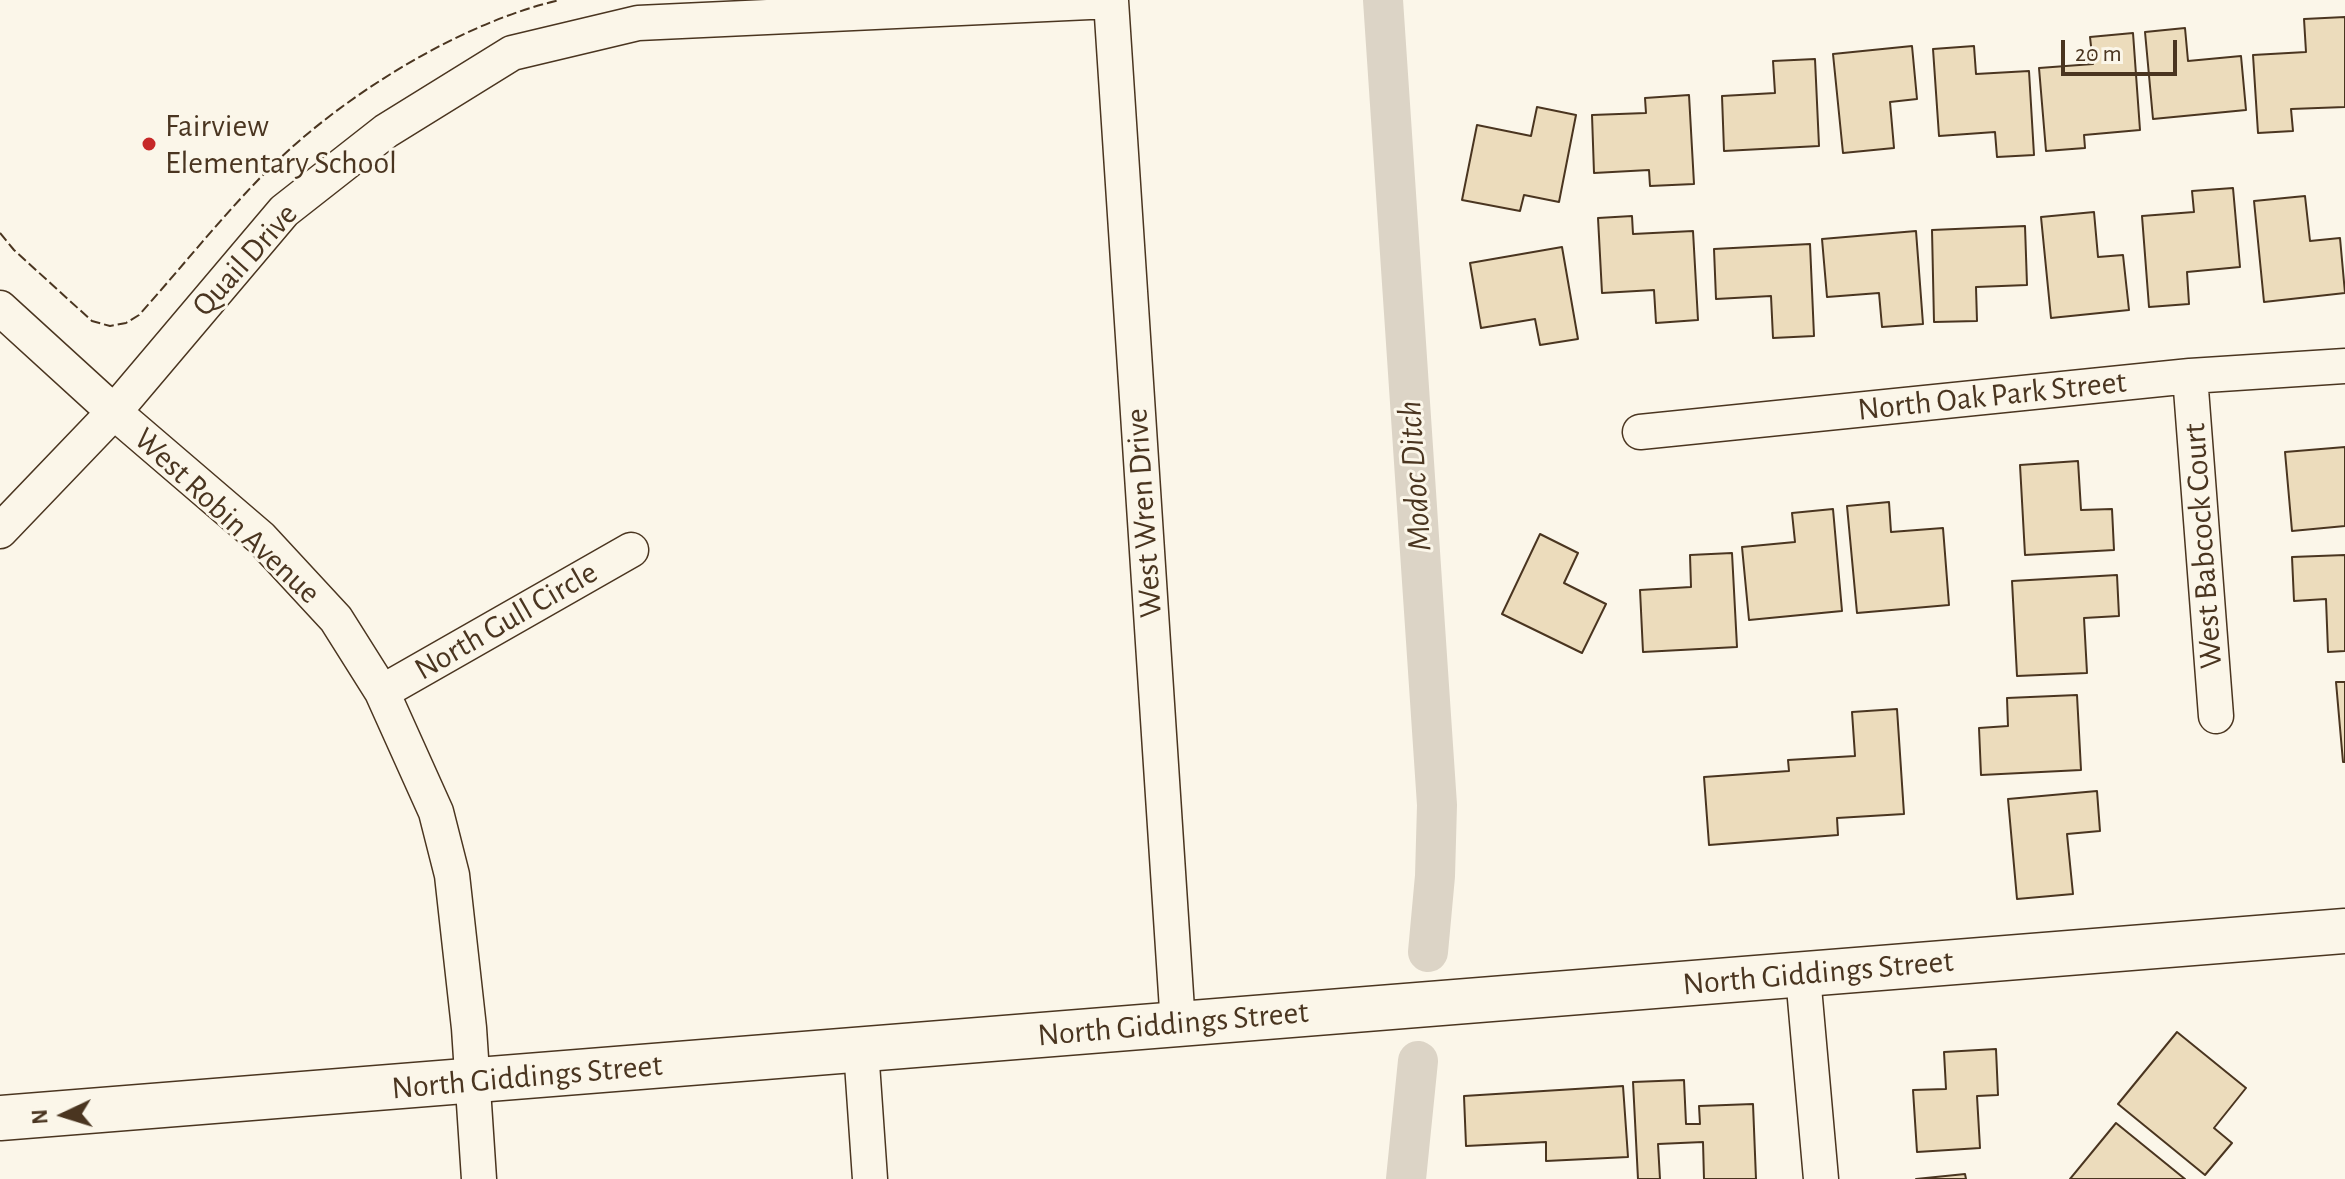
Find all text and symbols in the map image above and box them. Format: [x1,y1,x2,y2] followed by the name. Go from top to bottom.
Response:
[2065,24,2181,74] scale bar
[2075,42,2122,66] text: 20 m
[165,107,397,182] place label: Fairview Elementary School
[140,135,158,153] marker: Fairview Elementary School
[184,195,306,325] street label: Quail Drive
[1856,363,2128,429] street label: North Oak Park Street
[1389,399,1441,553] water label: Modoc Ditch
[1118,407,1170,619] street label: West Wren Drive
[126,420,328,612] street label: West Robin Avenue
[2175,422,2231,670] street label: West Babcock Court
[408,553,604,689] street label: North Gull Circle
[1681,942,1955,1004] street label: North Giddings Street
[1036,993,1310,1055] street label: North Giddings Street
[390,1046,664,1108] street label: North Giddings Street
[24,1075,104,1155] north arrow
[29,1108,52,1125] text: N

